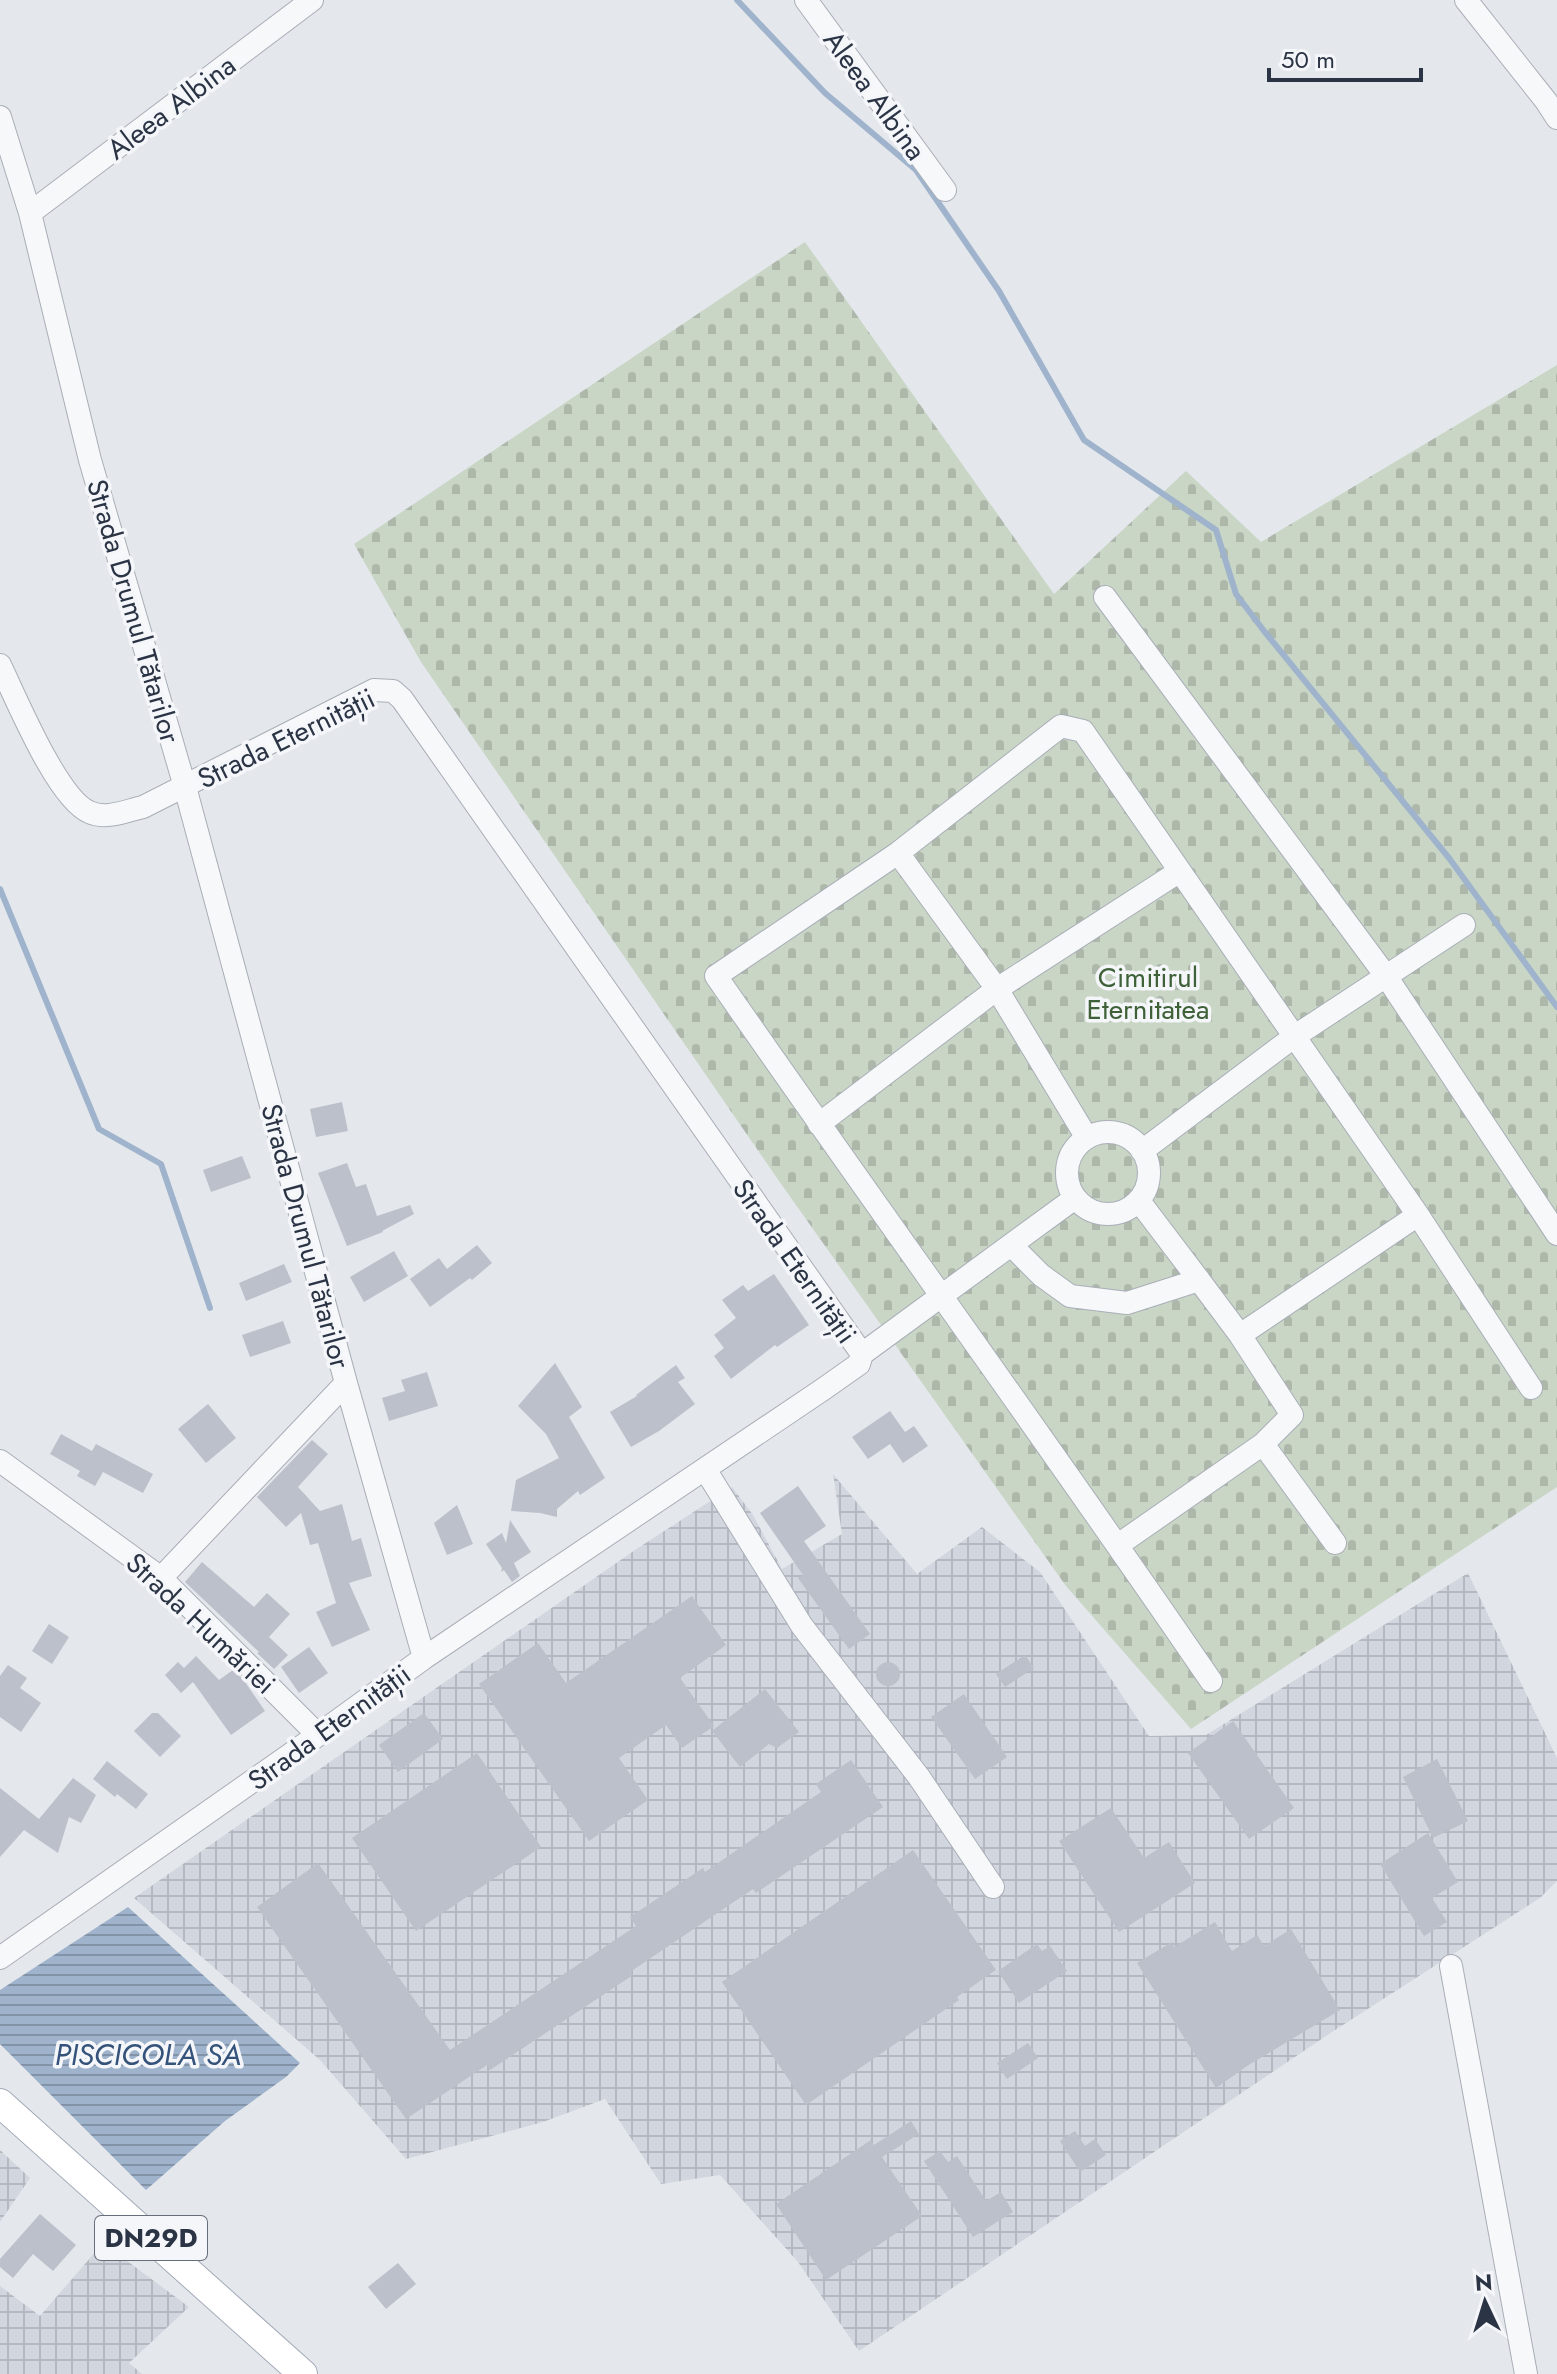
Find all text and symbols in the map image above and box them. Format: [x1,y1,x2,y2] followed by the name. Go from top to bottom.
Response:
[813,22,936,169] street label: Aleea Albina
[1269,32,1421,82] scale bar
[1281,42,1335,77] text: 50 m
[98,45,244,169] street label: Aleea Albina
[76,474,191,748] street label: Strada Drumul Tătarilor
[191,678,382,799] street label: Strada Eternității
[1087,957,1209,1030] park label: Cimitirul Eternitatea
[250,1099,361,1374] street label: Strada Drumul Tătarilor
[723,1171,867,1352] street label: Strada Eternității
[117,1543,285,1704] street label: Strada Humăriei
[239,1654,419,1801] street label: Strada Eternității
[55,2033,241,2076] water label: PISCICOLA SA
[95,2216,207,2260] road number: DN29D
[1445,2262,1525,2342] north arrow
[1474,2265,1493,2299] text: N

